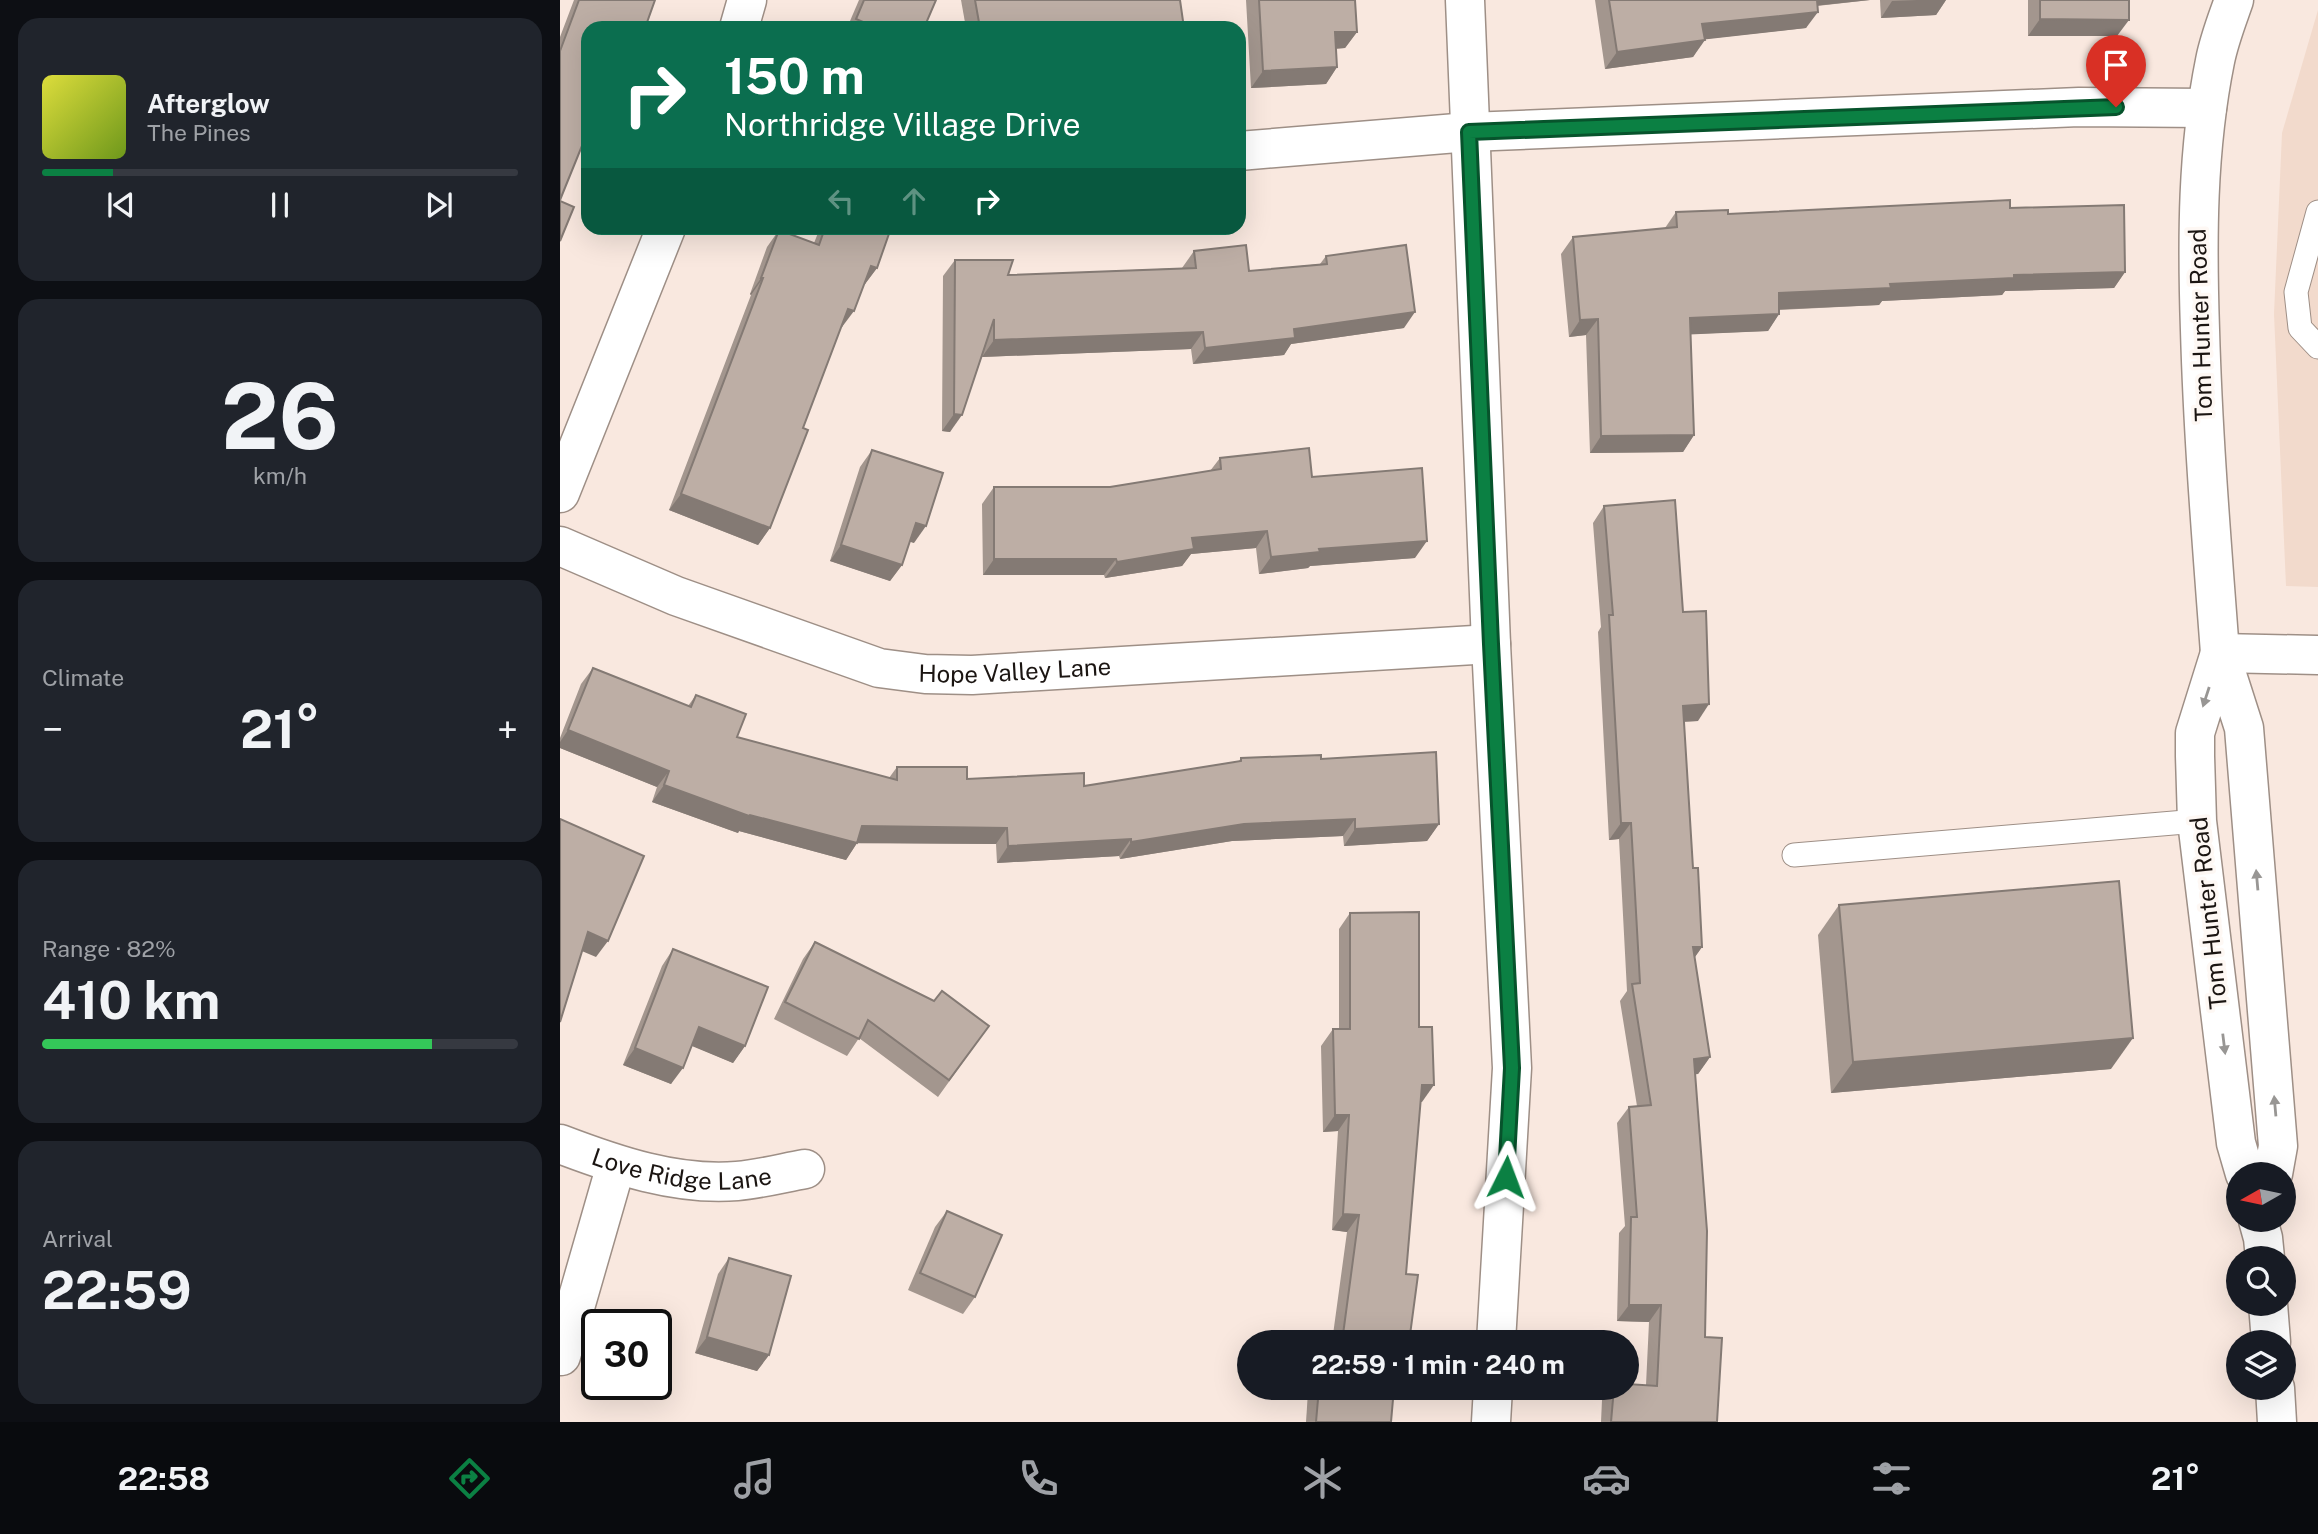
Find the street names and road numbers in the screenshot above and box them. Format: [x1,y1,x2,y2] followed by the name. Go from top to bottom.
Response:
[2183,228,2217,422] street label: Tom Hunter Road
[918,652,1112,688] street label: Hope Valley Lane
[2184,816,2232,1011] street label: Tom Hunter Road
[588,1142,774,1195] street label: Love Ridge Lane

